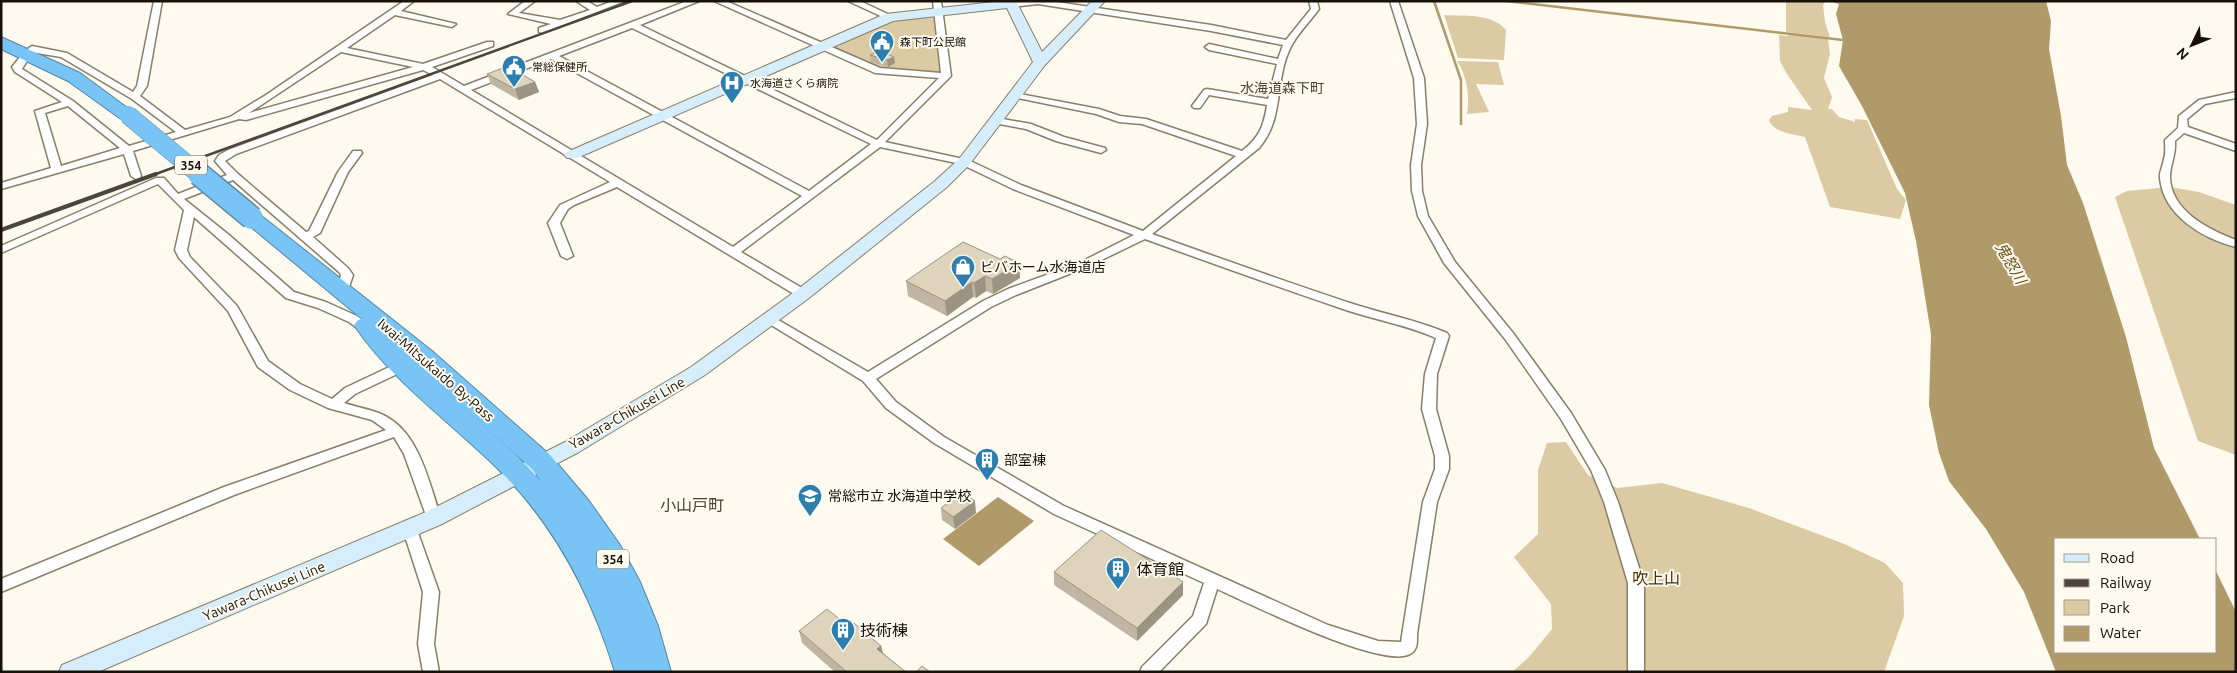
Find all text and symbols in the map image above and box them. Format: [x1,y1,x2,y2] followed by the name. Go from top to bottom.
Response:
[2167,20,2217,70] north arrow
[869,29,895,63] public building icon: 森下町公民館
[900,36,966,48] place label: 森下町公民館
[2173,45,2192,63] text: N
[501,54,527,88] public building icon: 常総保健所
[532,61,588,73] place label: 常総保健所
[719,70,745,104] hospital icon: 水海道さくら病院
[750,77,838,89] place label: 水海道さくら病院
[1240,80,1324,96] district label: 水海道森下町
[175,156,207,174] road number: 354
[1992,239,2031,288] water label: 鬼怒川
[950,254,976,288] shop icon: ビバホーム水海道店
[980,259,1106,275] place label: ビバホーム水海道店
[375,315,497,425] street label: Iwai-Mitsukaido By-Pass
[566,373,688,453] street label: Yawara-Chikusei Line
[974,447,1000,481] building icon: 部室棟
[1004,452,1046,468] place label: 部室棟
[797,483,823,517] school or university icon: 常総市立 水海道中学校
[828,488,971,504] place label: 常総市立 水海道中学校
[660,496,724,514] district label: 小山戸町
[2054,538,2217,653] legend
[2100,549,2135,566] text: Road
[597,550,629,568] road number: 354
[1105,556,1131,590] building icon: 体育館
[201,558,327,624] street label: Yawara-Chikusei Line
[1136,560,1184,578] place label: 体育館
[1632,569,1680,587] park label: 吹上山
[2100,574,2151,591] text: Railway
[2100,599,2130,616] text: Park
[830,617,856,651] building icon: 技術棟
[860,621,908,639] place label: 技術棟
[2100,624,2141,641] text: Water

